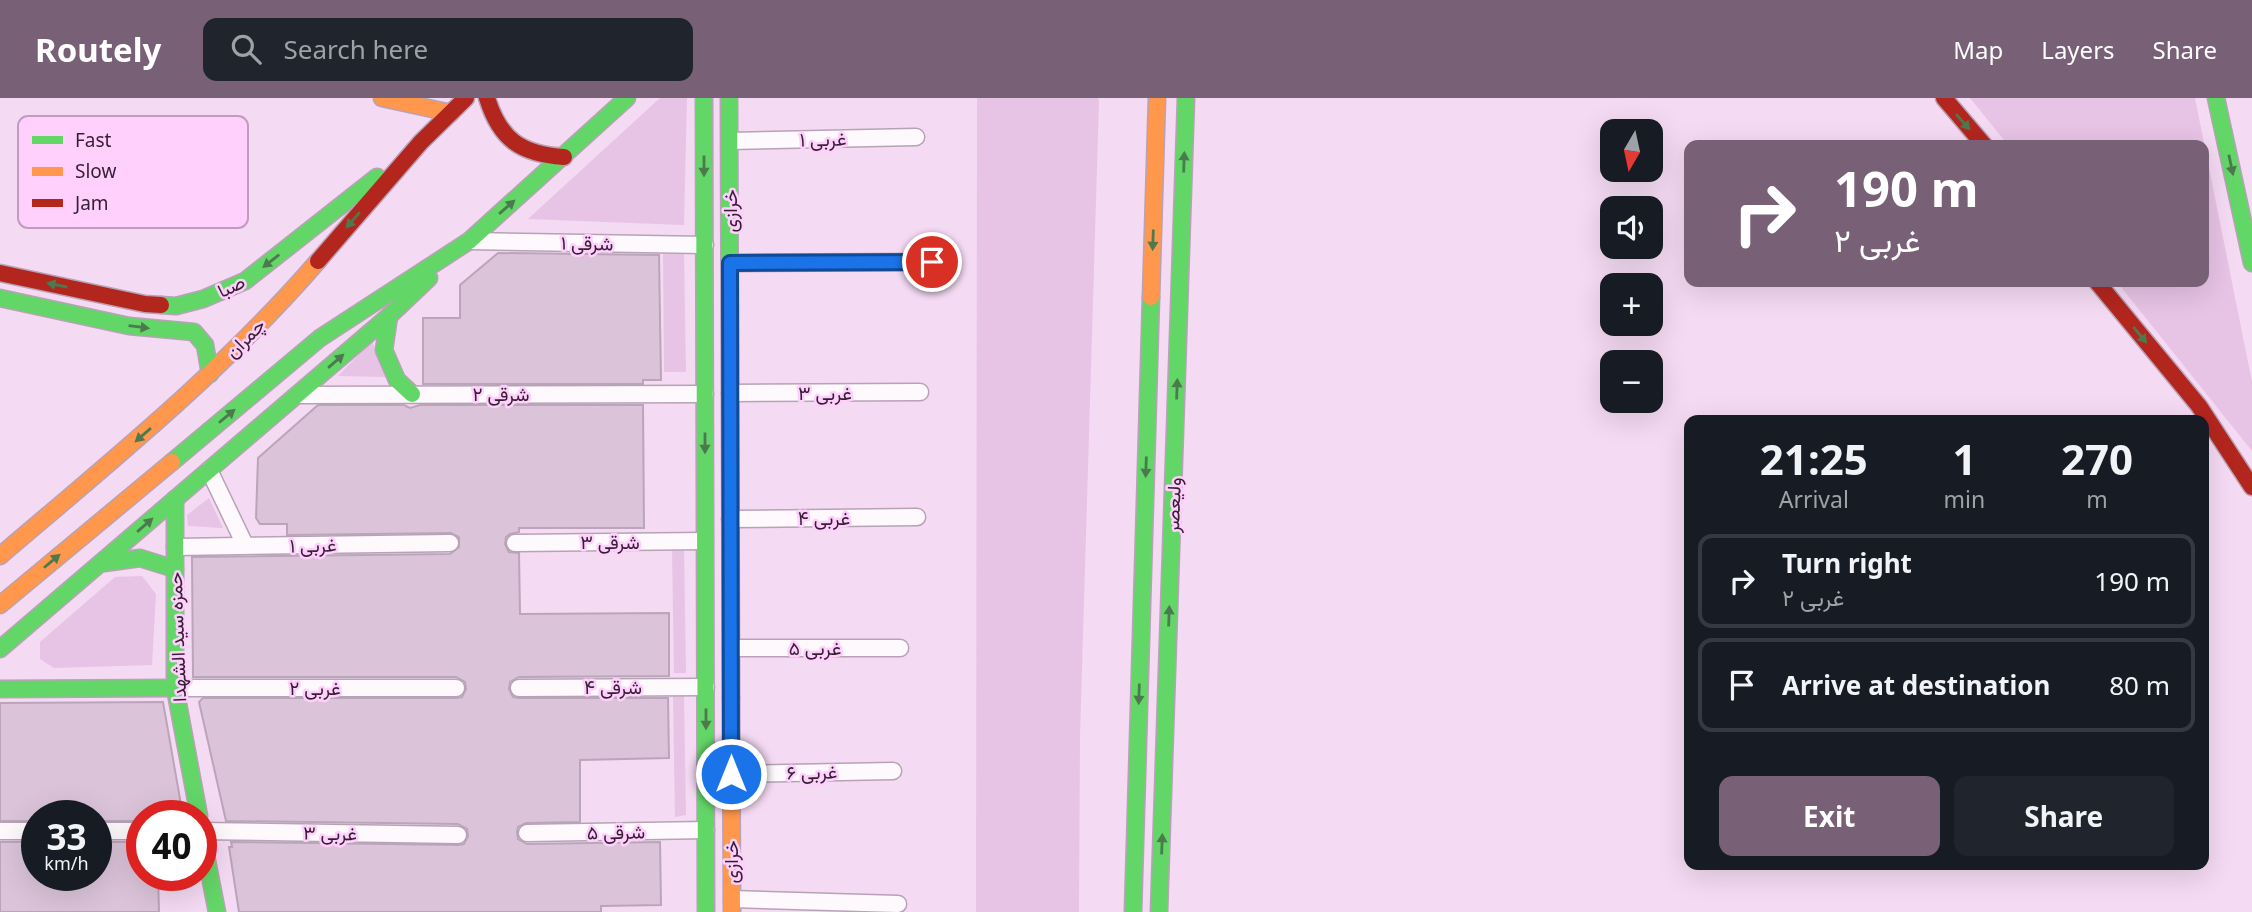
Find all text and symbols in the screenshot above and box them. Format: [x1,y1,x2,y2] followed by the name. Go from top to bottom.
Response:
[203,18,693,81] search box
[35,27,161,72] text: Routely
[227,30,265,68] icon: search
[283,31,428,67] text: Search here
[1953,33,2003,66] text: Map
[2041,33,2115,66] text: Layers
[2153,33,2217,66] text: Share
[1955,113,1971,131] one-way arrow
[18,116,248,228] legend
[1600,119,1662,182] north arrow
[1600,119,1663,413] map controls
[799,126,847,152] street label: ۱ غربی
[75,127,112,153] text: Fast
[1178,150,1190,172] one-way arrow
[2226,154,2237,176] one-way arrow
[698,155,710,177] one-way arrow
[1834,155,1979,221] text: 190 m
[75,158,116,184] text: Slow
[1719,168,1810,259] icon: right
[717,189,743,233] street label: خرازی
[73,190,109,216] text: Jam
[1600,196,1663,259] button: sound
[499,200,516,215] one-way arrow
[346,211,362,228] one-way arrow
[1834,218,1921,261] text: ۲ غربی
[1147,229,1159,251] one-way arrow
[561,230,613,256] street label: ۱ شرقی
[902,232,962,292] pin
[913,243,951,281] icon: arrive
[262,253,280,267] one-way arrow
[213,268,249,304] street label: صبا
[1600,273,1663,336] button: +
[46,280,68,291] one-way arrow
[219,312,271,364] street label: چمران
[128,322,150,333] one-way arrow
[2132,326,2147,343] one-way arrow
[1600,350,1663,413] button: −
[328,354,345,369] one-way arrow
[1171,378,1182,400] one-way arrow
[798,380,852,406] street label: ۳ غربی
[473,381,529,407] street label: ۲ شرقی
[219,409,236,424] one-way arrow
[134,427,152,443] one-way arrow
[1760,430,1868,487] text: 21:25
[1952,430,1976,487] text: 1
[2061,430,2133,487] text: 270
[699,432,711,454] one-way arrow
[1141,456,1152,478] one-way arrow
[1159,477,1187,534] street label: ولیعصر
[1779,483,1849,515] text: Arrival
[1944,483,1985,515] text: min
[2086,483,2108,515] text: m
[798,505,850,531] street label: ۴ غربی
[136,517,154,533] one-way arrow
[580,529,640,555] street label: ۳ شرقی
[289,532,337,558] street label: ۱ غربی
[1782,545,1912,581] text: Turn right
[42,553,60,568] one-way arrow
[1723,562,1761,600] icon: right
[2094,563,2170,599] text: 190 m
[162,572,192,702] street label: حمزه سید الشهدا
[1782,581,1844,613] text: ۲ غربی
[1163,605,1175,627] one-way arrow
[789,635,841,661] street label: ۵ غربی
[1723,666,1761,704] icon: arrive
[1782,667,2051,703] text: Arrive at destination
[2109,667,2170,703] text: 80 m
[584,674,642,700] street label: ۴ شرقی
[289,675,341,701] street label: ۲ غربی
[1134,684,1145,706] one-way arrow
[700,708,712,730] one-way arrow
[694,737,768,811] position arrow
[786,759,838,785] street label: ۶ غربی
[1719,776,1940,856] button: Exit
[1954,776,2174,856] button: Share
[126,800,217,891] speed limit sign: 40
[46,813,87,860] text: 33
[587,818,645,846] street label: ۵ شرقی
[303,820,357,846] street label: ۳ غربی
[1156,833,1167,855] one-way arrow
[718,840,744,884] street label: خرازی
[44,851,89,875] text: km/h

